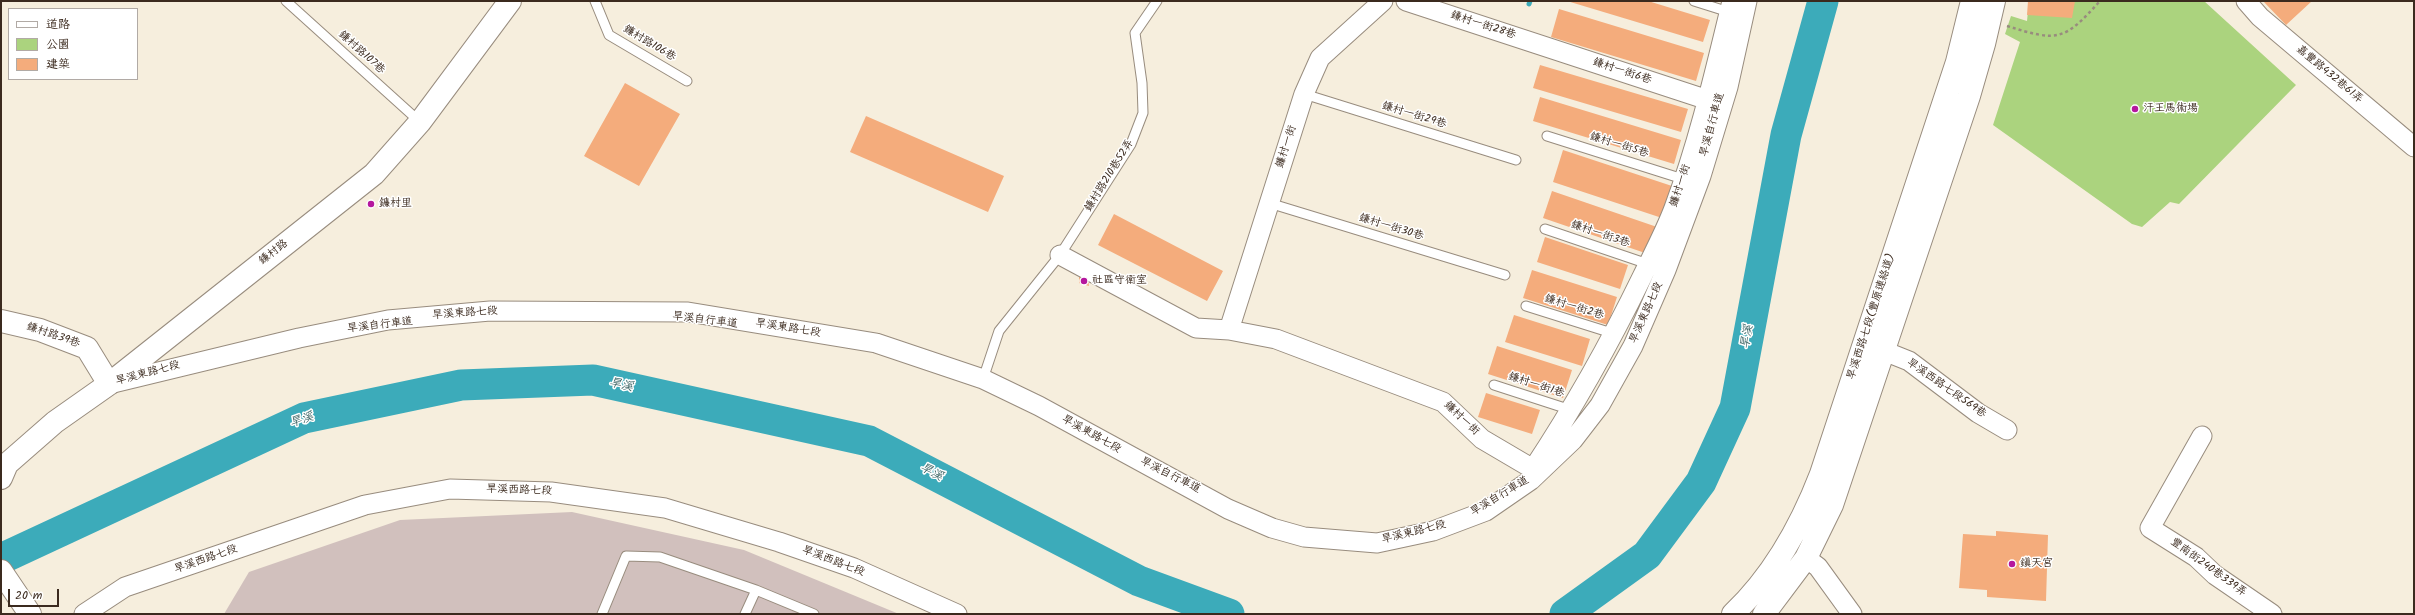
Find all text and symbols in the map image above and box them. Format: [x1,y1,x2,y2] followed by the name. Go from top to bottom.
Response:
[8,8,138,80] legend
[1449,9,1517,43] street label: 鎌村一街28巷
[46,15,70,34] text: 道路
[620,23,678,65] street label: 鐮村路106巷
[335,29,387,77] street label: 鎌村路107巷
[46,35,70,54] text: 公園
[2293,43,2365,107] street label: 嘉豐路432巷61弄
[46,55,70,74] text: 建築
[1591,56,1653,88] street label: 鎌村一街6巷
[1698,91,1728,159] street label: 旱溪自行車道
[1380,100,1448,132] street label: 鎌村一街29巷
[2143,102,2198,116] place label: 汗王馬術場
[2130,104,2140,114] marker: 汗王馬術場
[1274,124,1300,170] street label: 鐮村一街
[1588,131,1650,161] street label: 鎌村一街5巷
[1083,137,1137,215] street label: 鎌村路210巷52弄
[1668,163,1694,209] street label: 鐮村一街
[379,197,412,211] place label: 鐮村里
[366,199,376,209] marker: 鐮村里
[1357,212,1425,244] street label: 鎌村一街30巷
[1569,219,1631,251] street label: 鎌村一街3巷
[257,238,291,268] street label: 鎌村路
[1845,252,1899,382] street label: 旱溪西路七段(豐原連絡道)
[1092,274,1147,288] place label: 社區守衛室
[1079,276,1089,286] marker: 社區守衛室
[1628,280,1666,346] street label: 旱溪東路七段
[1543,293,1605,323] street label: 鎌村一街2巷
[432,305,498,323] street label: 旱溪東路七段
[671,310,739,332] street label: 旱溪自行車道
[346,315,414,337] street label: 旱溪自行車道
[754,317,822,341] street label: 旱溪東路七段
[25,321,81,351] street label: 鎌村路39巷
[1739,324,1757,350] water label: 旱溪
[1904,357,1988,421] street label: 旱溪西路七段569巷
[114,359,182,389] street label: 旱溪東路七段
[1506,371,1566,401] street label: 鎌村一街1巷
[608,376,634,396] water label: 旱溪
[1440,399,1482,439] street label: 鐮村一街
[288,410,316,432] water label: 旱溪
[1059,413,1123,457] street label: 旱溪東路七段
[1138,455,1202,497] street label: 旱溪自行車道
[917,461,945,485] water label: 旱溪
[1468,474,1532,520] street label: 旱溪自行車道
[486,483,552,499] street label: 旱溪西路七段
[1380,519,1448,547] street label: 旱溪東路七段
[2167,536,2249,600] street label: 豐南街240巷339弄
[173,543,239,577] street label: 旱溪西路七段
[800,544,866,580] street label: 旱溪西路七段
[2020,557,2053,571] place label: 鎮天宮
[2007,559,2017,569] marker: 鎮天宮
[10,581,61,607] scale bar
[15,586,42,605] text: 20 m

